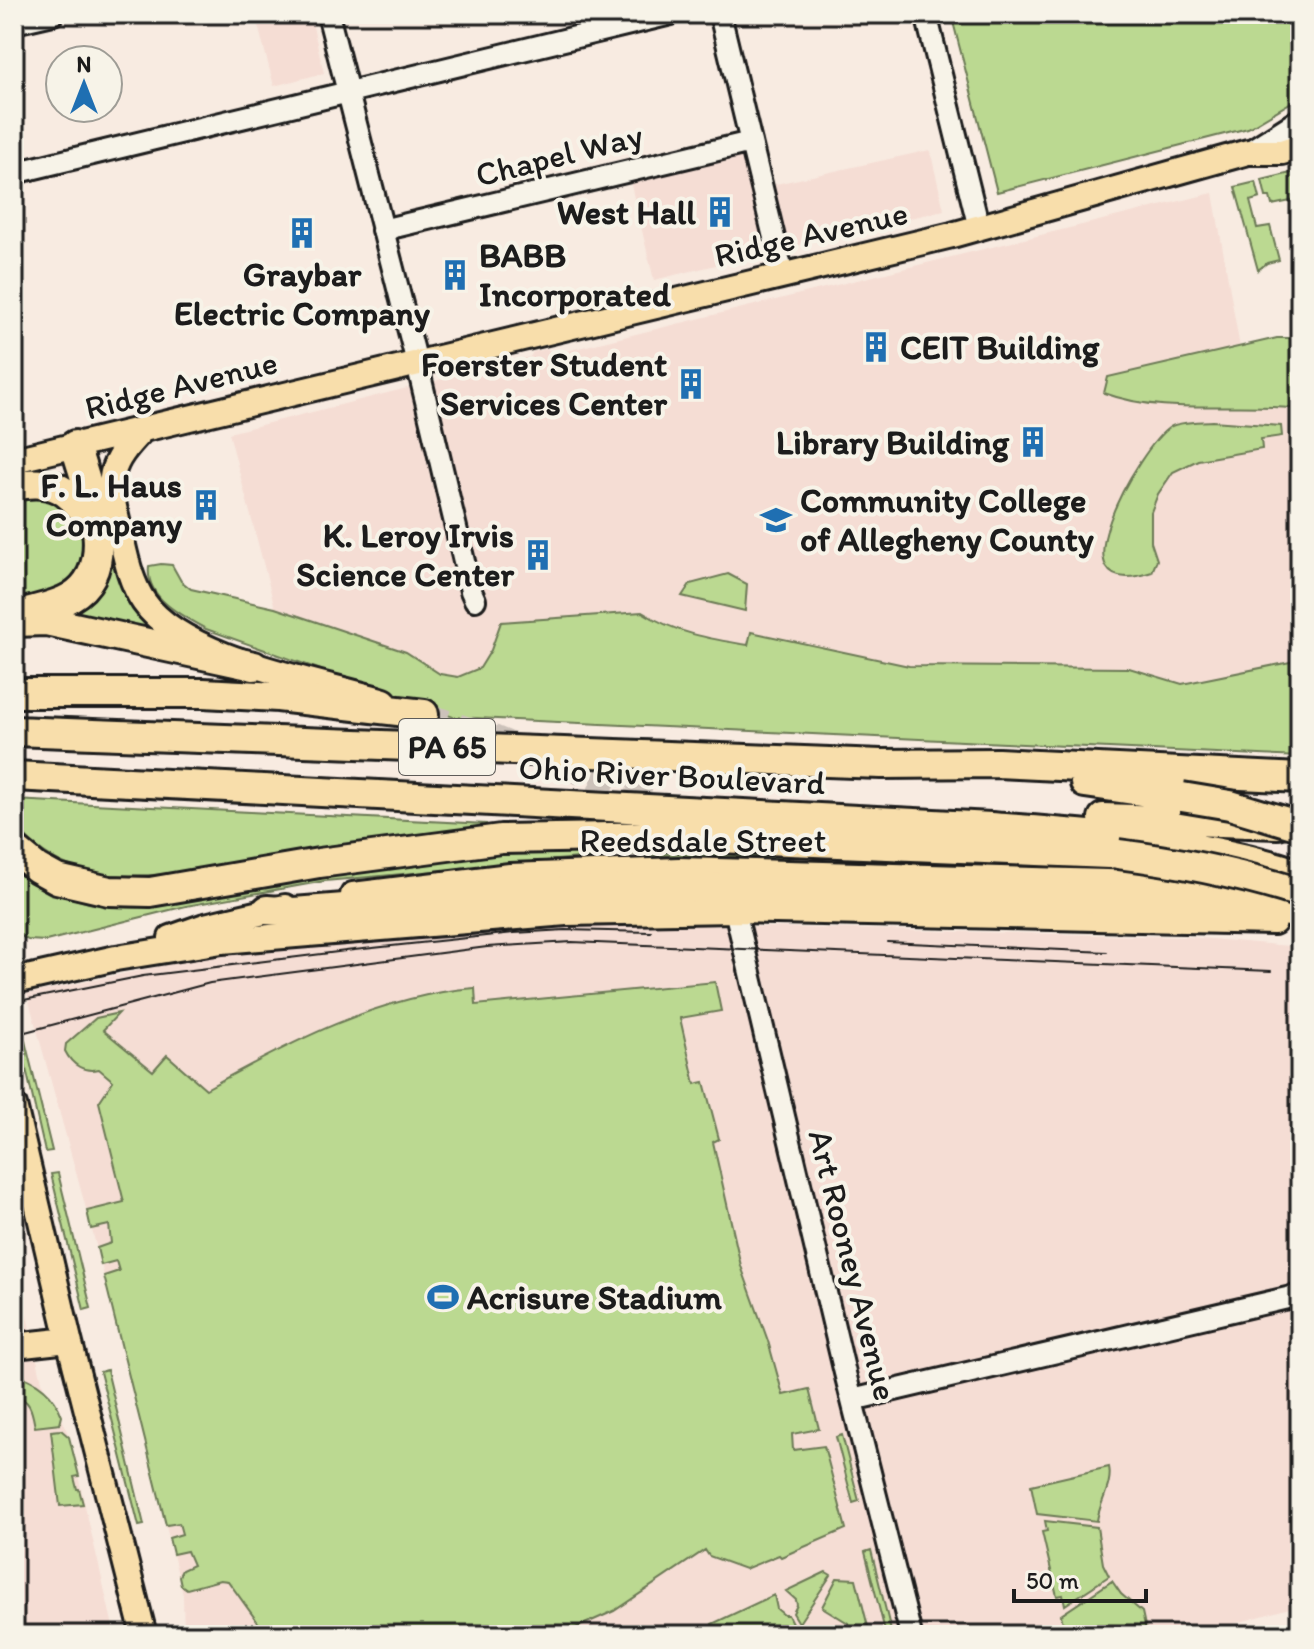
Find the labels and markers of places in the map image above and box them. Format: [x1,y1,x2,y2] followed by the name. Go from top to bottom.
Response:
[557,192,696,233] place label: West Hall
[703,195,737,229] building icon: West Hall
[285,216,319,250] building icon: Graybar Electric Company
[479,235,671,315] place label: BABB Incorporated
[174,254,431,334] place label: Graybar Electric Company
[438,258,472,292] building icon: BABB Incorporated
[900,327,1100,368] place label: CEIT Building
[859,330,893,364] building icon: CEIT Building
[421,344,667,424] place label: Foerster Student Services Center
[674,367,708,401] building icon: Foerster Student Services Center
[776,422,1010,463] place label: Library Building
[1016,425,1050,459] building icon: Library Building
[40,465,183,545] place label: F. L. Haus Company
[800,480,1095,560] place label: Community College of Allegheny County
[189,488,223,522] building icon: F. L. Haus Company
[759,503,793,537] school or university icon: Community College of Allegheny County
[296,515,514,595] place label: K. Leroy Irvis Science Center
[521,538,555,572] building icon: K. Leroy Irvis Science Center
[467,1277,722,1318] place label: Acrisure Stadium
[426,1280,460,1314] sports icon: Acrisure Stadium

